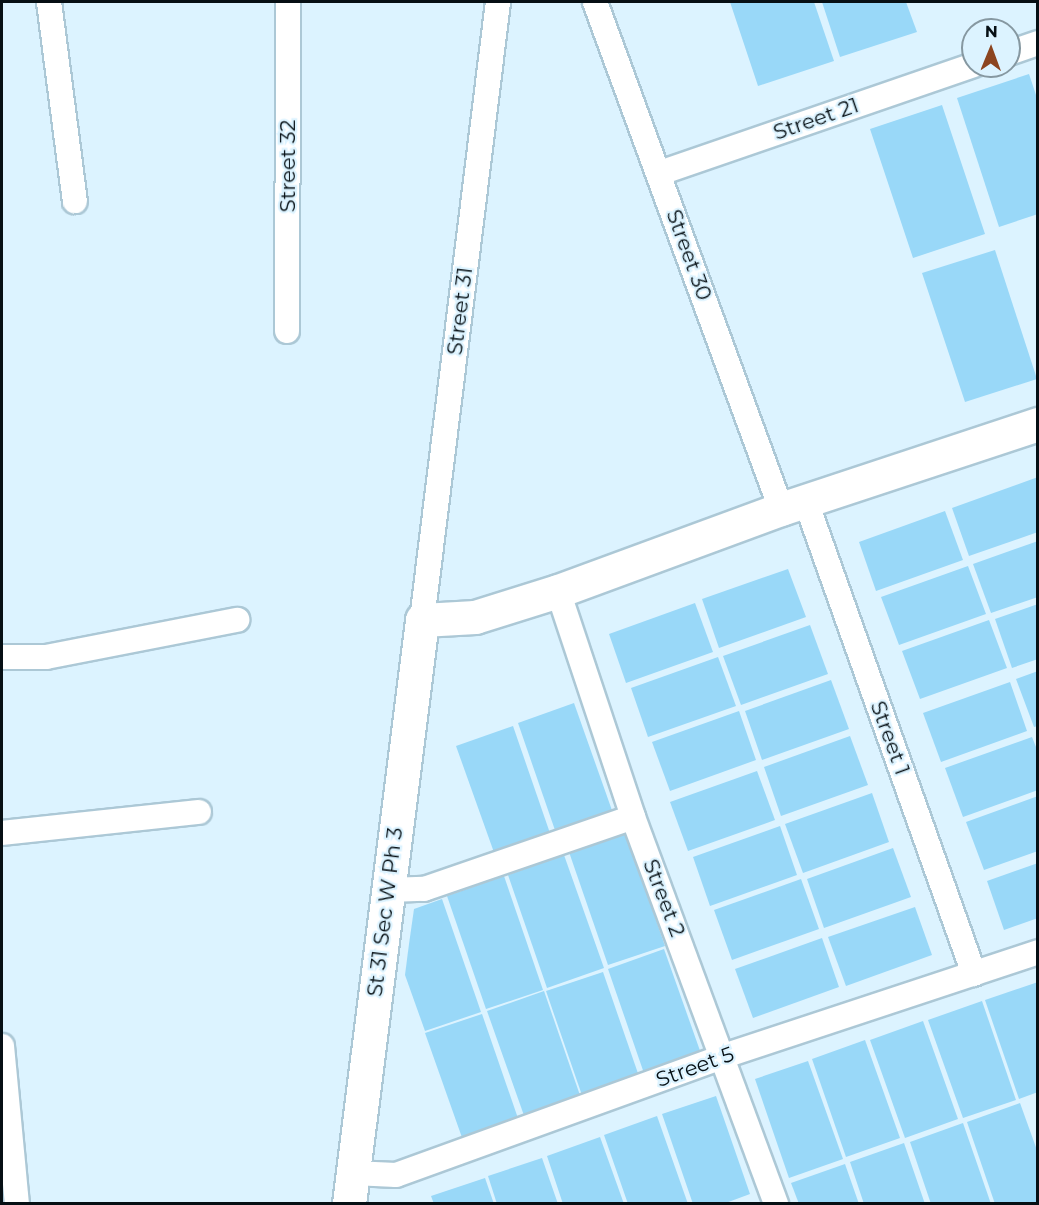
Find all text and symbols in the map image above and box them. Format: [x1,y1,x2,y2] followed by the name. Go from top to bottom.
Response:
[961,18,1021,78] north arrow
[985,22,998,41] text: N
[770,93,862,145] street label: Street 21
[275,120,301,212] street label: Street 32
[661,206,717,304] street label: Street 30
[442,266,478,356] street label: Street 31
[865,698,915,778] street label: Street 1
[362,826,408,998] street label: St 31 Sec W Ph 3
[638,856,690,940] street label: Street 2
[653,1041,737,1093] street label: Street 5

